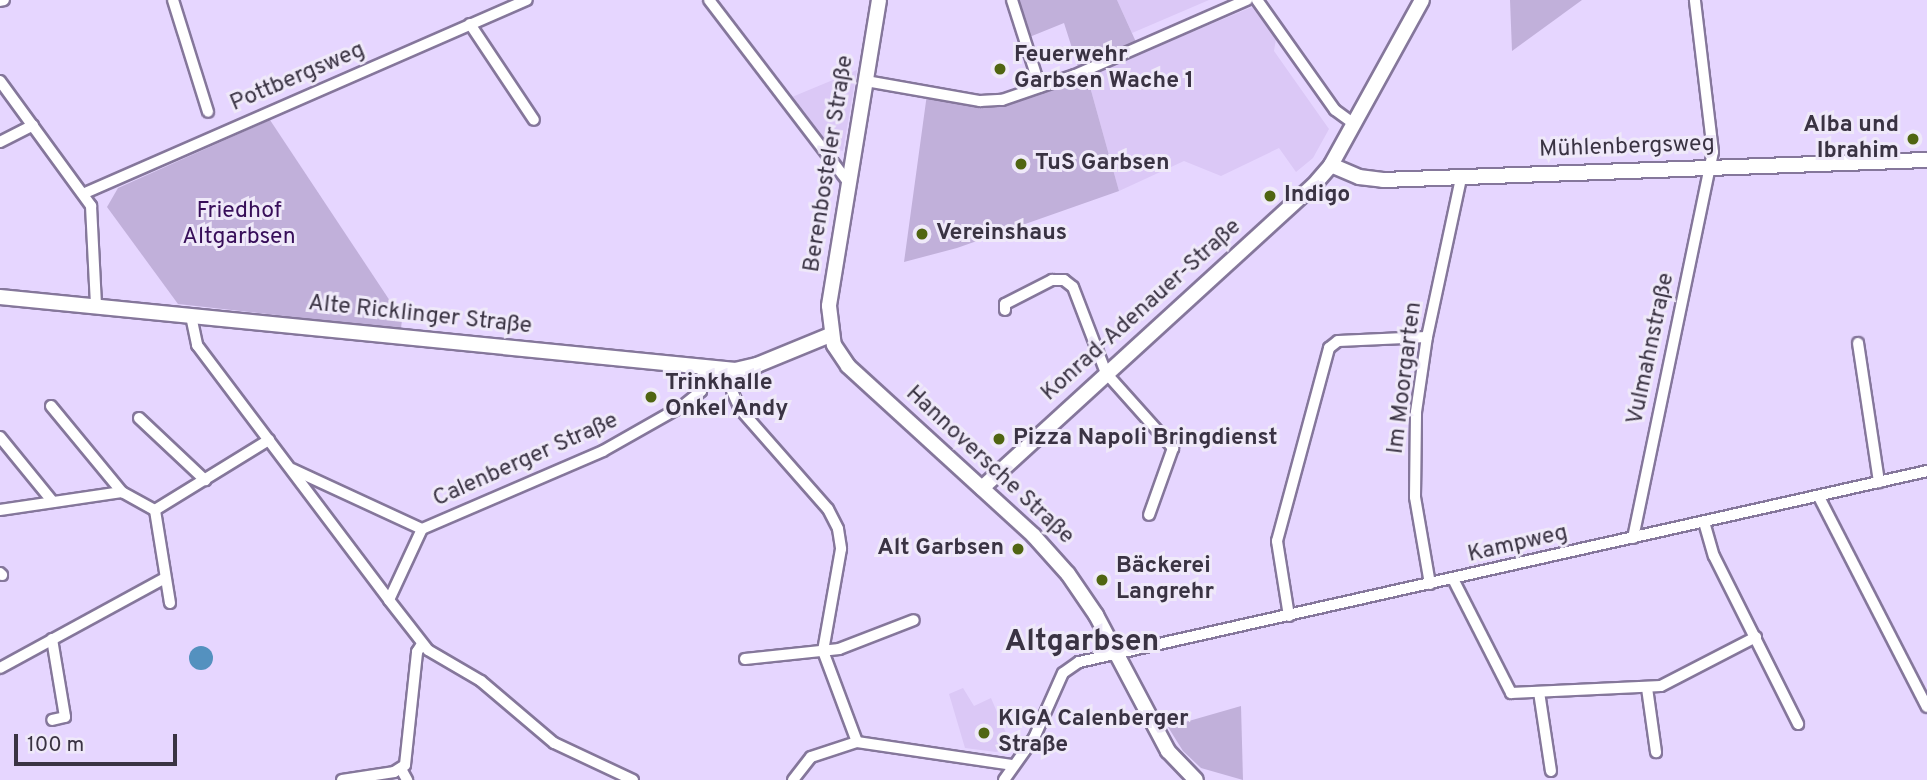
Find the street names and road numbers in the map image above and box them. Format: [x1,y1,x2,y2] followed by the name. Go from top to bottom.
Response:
[227,37,369,119] street label: Pottbergsweg
[799,54,861,274] street label: Berenbosteler Straße
[1539,131,1715,165] street label: Mühlenbergsweg
[1036,214,1248,408] street label: Konrad-Adenauer-Straße
[1622,271,1682,427] street label: Vulmahnstraße
[307,291,533,341] street label: Alte Ricklinger Straße
[1383,300,1429,456] street label: Im Moorgarten
[899,381,1079,551] street label: Hannoversche Straße
[429,408,623,514] street label: Calenberger Straße
[1465,520,1571,570] street label: Kampweg

